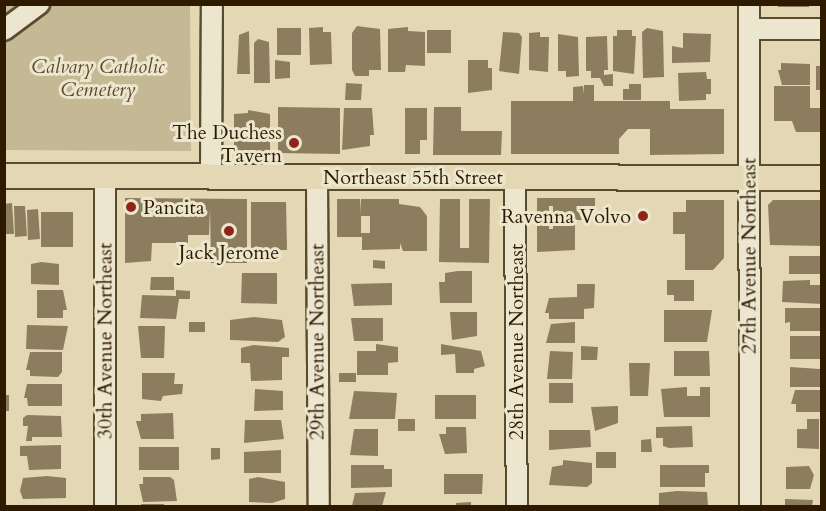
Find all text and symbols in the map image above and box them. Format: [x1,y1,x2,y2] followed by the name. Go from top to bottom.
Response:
[31,54,165,101] park label: Calvary Catholic Cemetery
[172,120,282,167] place label: The Duchess Tavern
[287,136,301,150] marker: The Duchess Tavern
[737,158,761,354] street label: 27th Avenue Northeast
[323,165,503,189] street label: Northeast 55th Street
[143,195,205,219] place label: Pancita
[124,200,138,214] marker: Pancita
[501,204,631,228] place label: Ravenna Volvo
[636,209,650,223] marker: Ravenna Volvo
[222,224,236,238] marker: Jack Jerome
[179,240,279,264] place label: Jack Jerome
[93,243,117,439] street label: 30th Avenue Northeast
[305,244,329,440] street label: 29th Avenue Northeast
[504,244,528,440] street label: 28th Avenue Northeast

